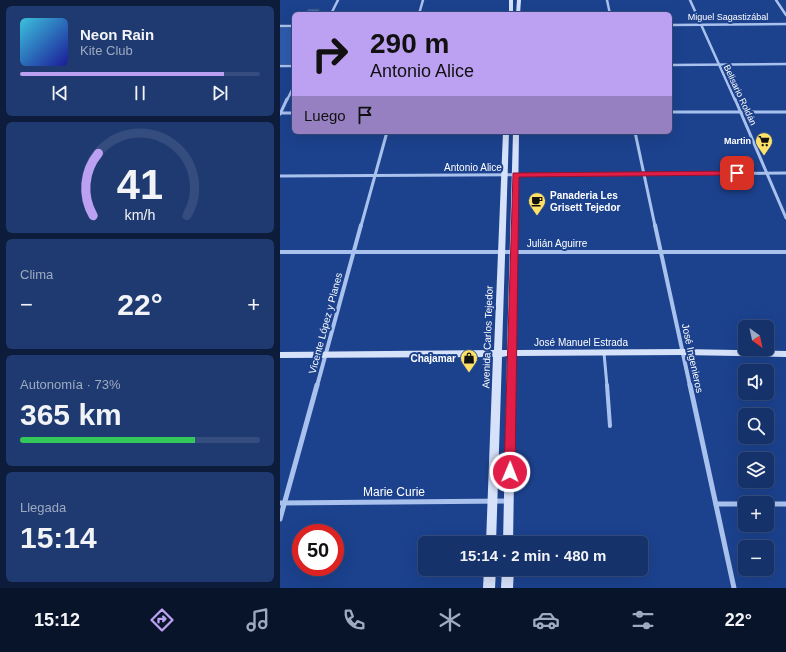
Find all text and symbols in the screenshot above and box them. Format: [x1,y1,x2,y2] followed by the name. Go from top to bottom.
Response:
[688,12,768,22] street label: Miguel Sagastizábal
[80,26,154,43] text: Neon Rain
[304,28,356,80] icon: right
[370,28,449,59] text: 290 m
[80,43,133,58] text: Kite Club
[370,61,474,81] text: Antonio Alice
[722,63,758,127] street label: Belisario Roldán
[49,82,71,104] icon: previous
[129,82,151,104] icon: pause
[209,82,231,104] icon: next
[354,104,376,126] icon: arrive
[304,107,346,124] text: Luego
[754,131,774,156] supermarket icon: Martin
[724,136,751,146] place label: Martin
[720,156,754,190] pin
[117,160,163,207] text: 41
[444,162,502,173] street label: Antonio Alice
[726,162,748,184] icon: arrive
[550,190,620,213] place label: Panaderia Les Grisett Tejedor
[527,191,547,216] cafe icon: Panaderia Les Grisett Tejedor
[125,206,156,222] text: km/h
[527,238,588,249] street label: Julián Aguirre
[20,267,53,282] text: Clima
[307,271,344,375] street label: Vicente López y Planes
[480,285,495,389] street label: Avenida Carlos Tejedor
[117,288,163,321] text: 22°
[20,292,33,317] text: −
[247,292,260,317] text: +
[738,320,774,356] north arrow
[738,320,774,576] map controls
[680,322,705,394] street label: José Ingenieros
[534,337,628,348] street label: José Manuel Estrada
[459,348,479,373] shop icon: Chajamar
[410,353,456,364] place label: Chajamar
[738,364,774,400] button: sound
[20,377,120,392] text: Autonomía · 73%
[20,398,122,431] text: 365 km
[738,408,774,444] button: search
[489,451,531,493] position arrow
[738,452,774,488] button: layers
[363,485,425,499] street label: Marie Curie
[738,496,774,532] button: +
[20,500,66,515] text: Llegada
[20,521,97,554] text: 15:14
[292,524,344,576] speed limit sign: 50
[738,540,774,576] button: −
[460,547,606,564] text: 15:14 · 2 min · 480 m
[148,606,176,634] icon: directions
[244,606,272,634] icon: music
[340,606,368,634] icon: phone
[436,606,464,634] icon: climate
[532,606,560,634] icon: car
[629,606,657,634] icon: filters
[34,610,80,630] text: 15:12
[725,610,752,630] text: 22°

